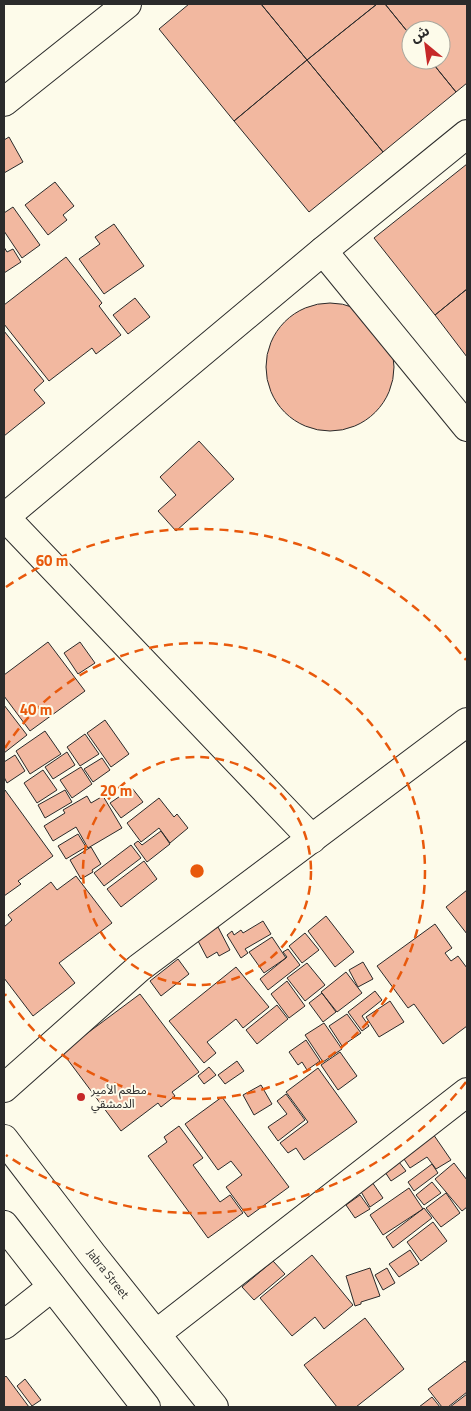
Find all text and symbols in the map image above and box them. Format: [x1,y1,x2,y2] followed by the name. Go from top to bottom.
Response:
[406,19,433,47] text: ش
[401,20,451,70] north arrow
[36,549,68,572] text: 60 m
[20,698,52,721] text: 40 m
[100,779,132,802] text: 20 m
[188,862,206,880] centre of rings
[90,1080,147,1114] place label: مطعم الأمير الدمشقي
[75,1091,87,1103] marker: مطعم الأمير الدمشقي
[82,1244,135,1303] street label: Jabra Street

